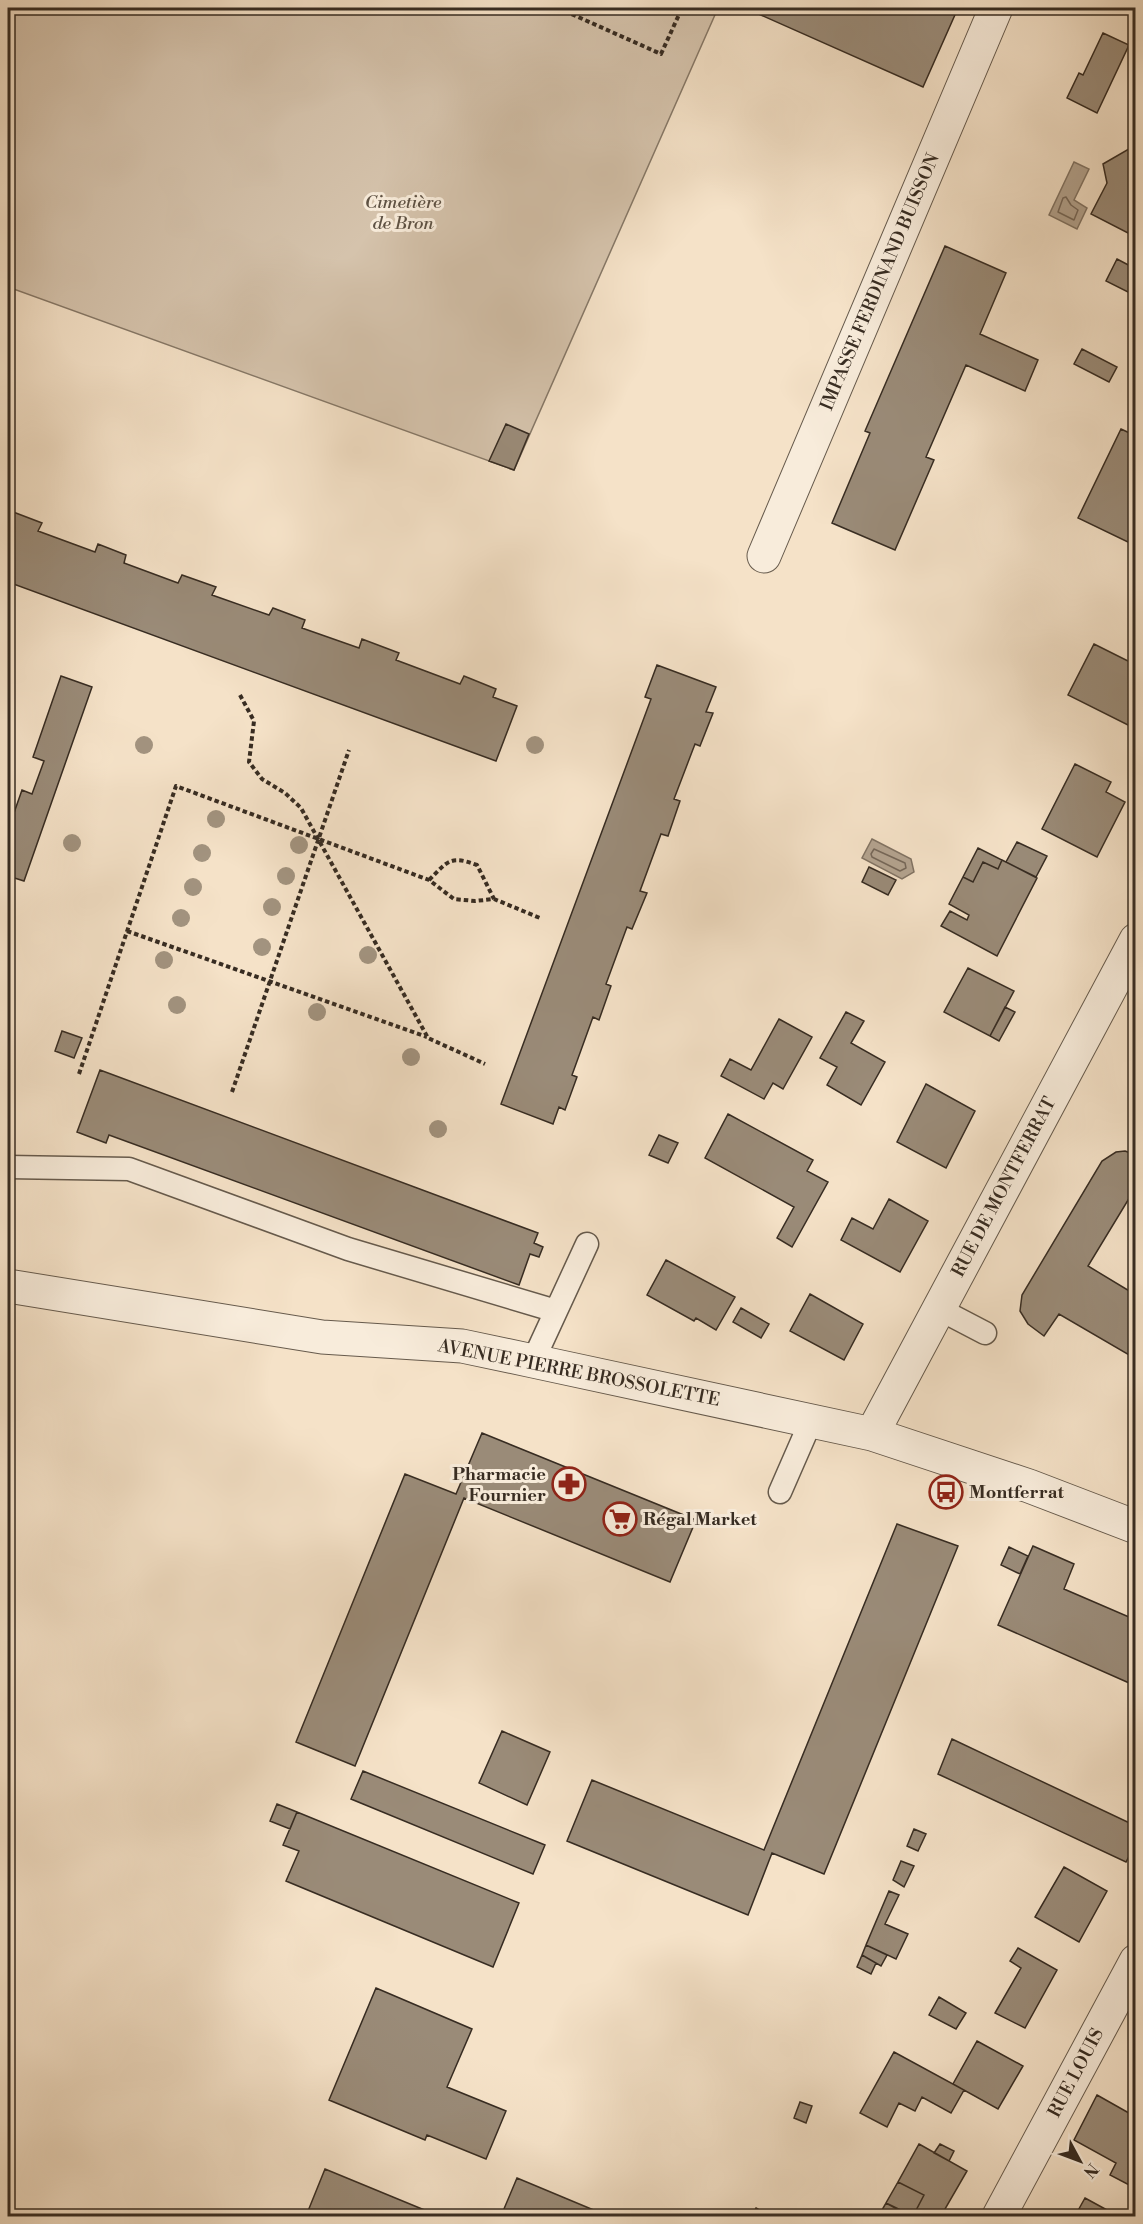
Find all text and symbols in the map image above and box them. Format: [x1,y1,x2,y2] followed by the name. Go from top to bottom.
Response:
[815,149,945,414] street label: IMPASSE FERDINAND BUISSON
[365,191,442,235] park label: Cimetière de Bron
[947,1093,1061,1281] street label: RUE DE MONTFERRAT
[435,1334,722,1412] street label: AVENUE PIERRE BROSSOLETTE
[452,1463,546,1507] place label: Pharmacie Fournier
[551,1466,587,1502] pharmacy icon: Pharmacie Fournier
[928,1474,964,1510] bus stop icon: Montferrat
[969,1481,1064,1504] place label: Montferrat
[602,1501,638,1537] supermarket icon: Régal Market
[643,1508,757,1531] place label: Régal Market
[1043,2024,1109,2122] street label: RUE LOUIS
[1050,2131,1110,2191] north arrow
[1079,2159,1102,2182] text: N

